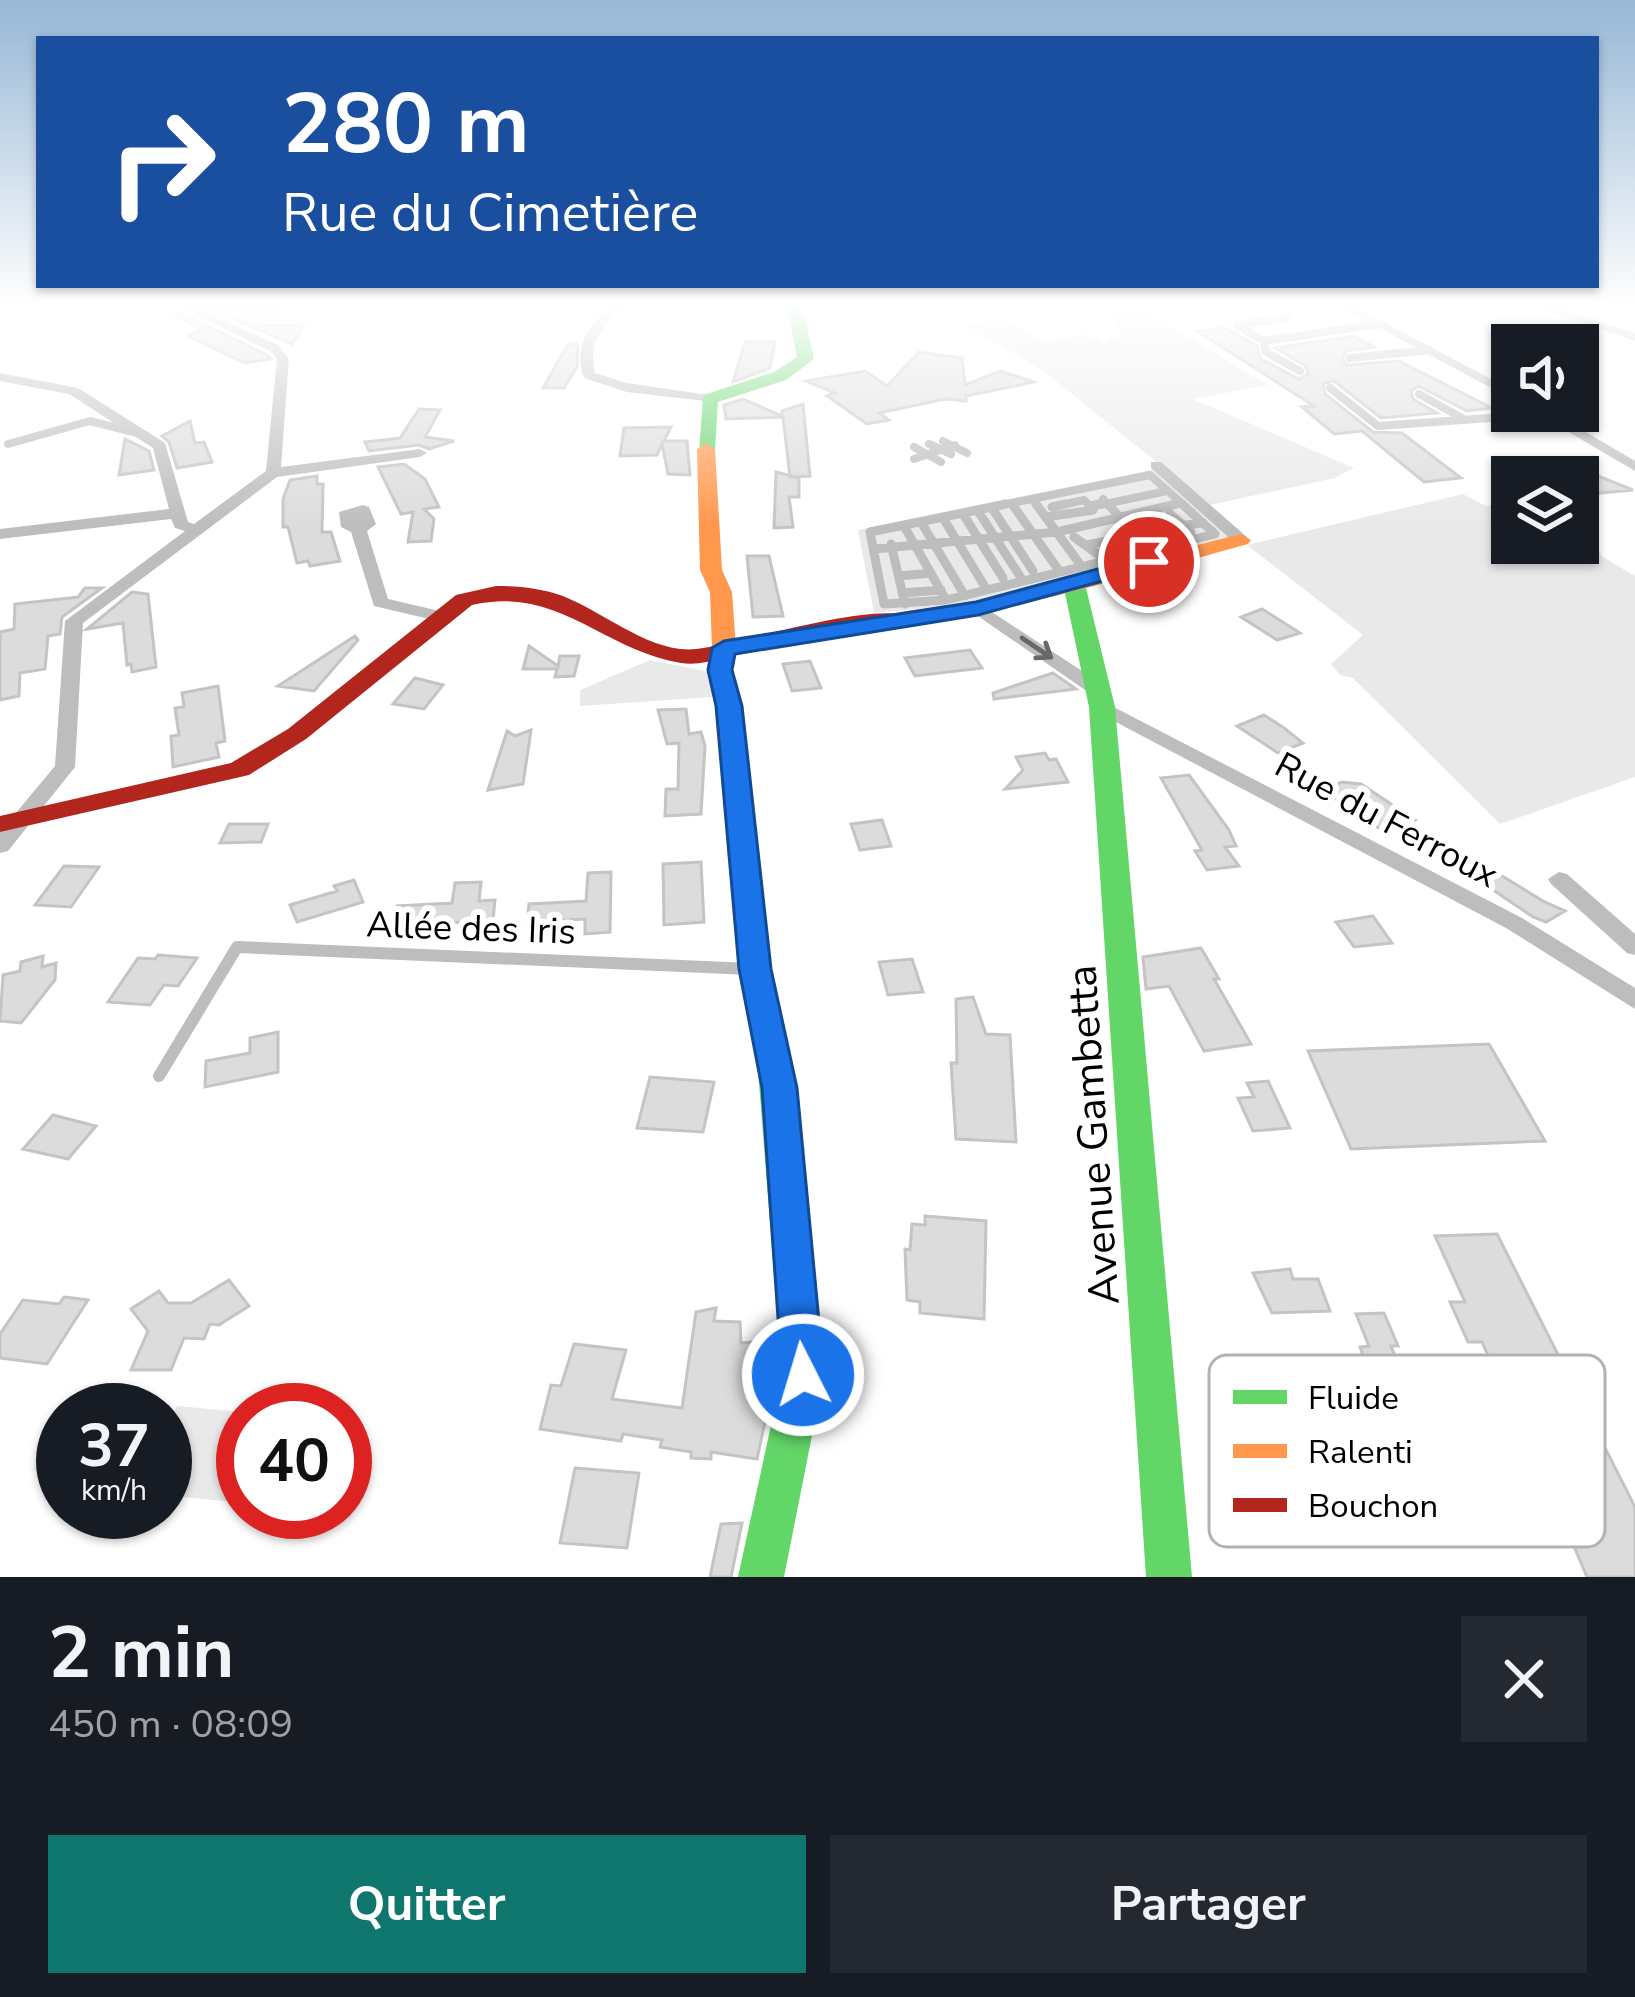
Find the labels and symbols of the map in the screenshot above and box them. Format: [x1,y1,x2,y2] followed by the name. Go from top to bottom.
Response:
[1098,511,1200,613] pin
[1019,635,1053,660] one-way arrow
[1266,741,1506,900] street label: Rue du Ferroux
[365,900,576,957] street label: Allée des Iris
[1053,963,1134,1307] street label: Avenue Gambetta
[740,1312,866,1438] position arrow
[1209,1355,1605,1547] legend
[1308,1376,1399,1421] text: Fluide
[216,1383,372,1539] speed limit sign: 40
[1308,1430,1413,1475] text: Ralenti
[1308,1484,1438,1529] text: Bouchon

